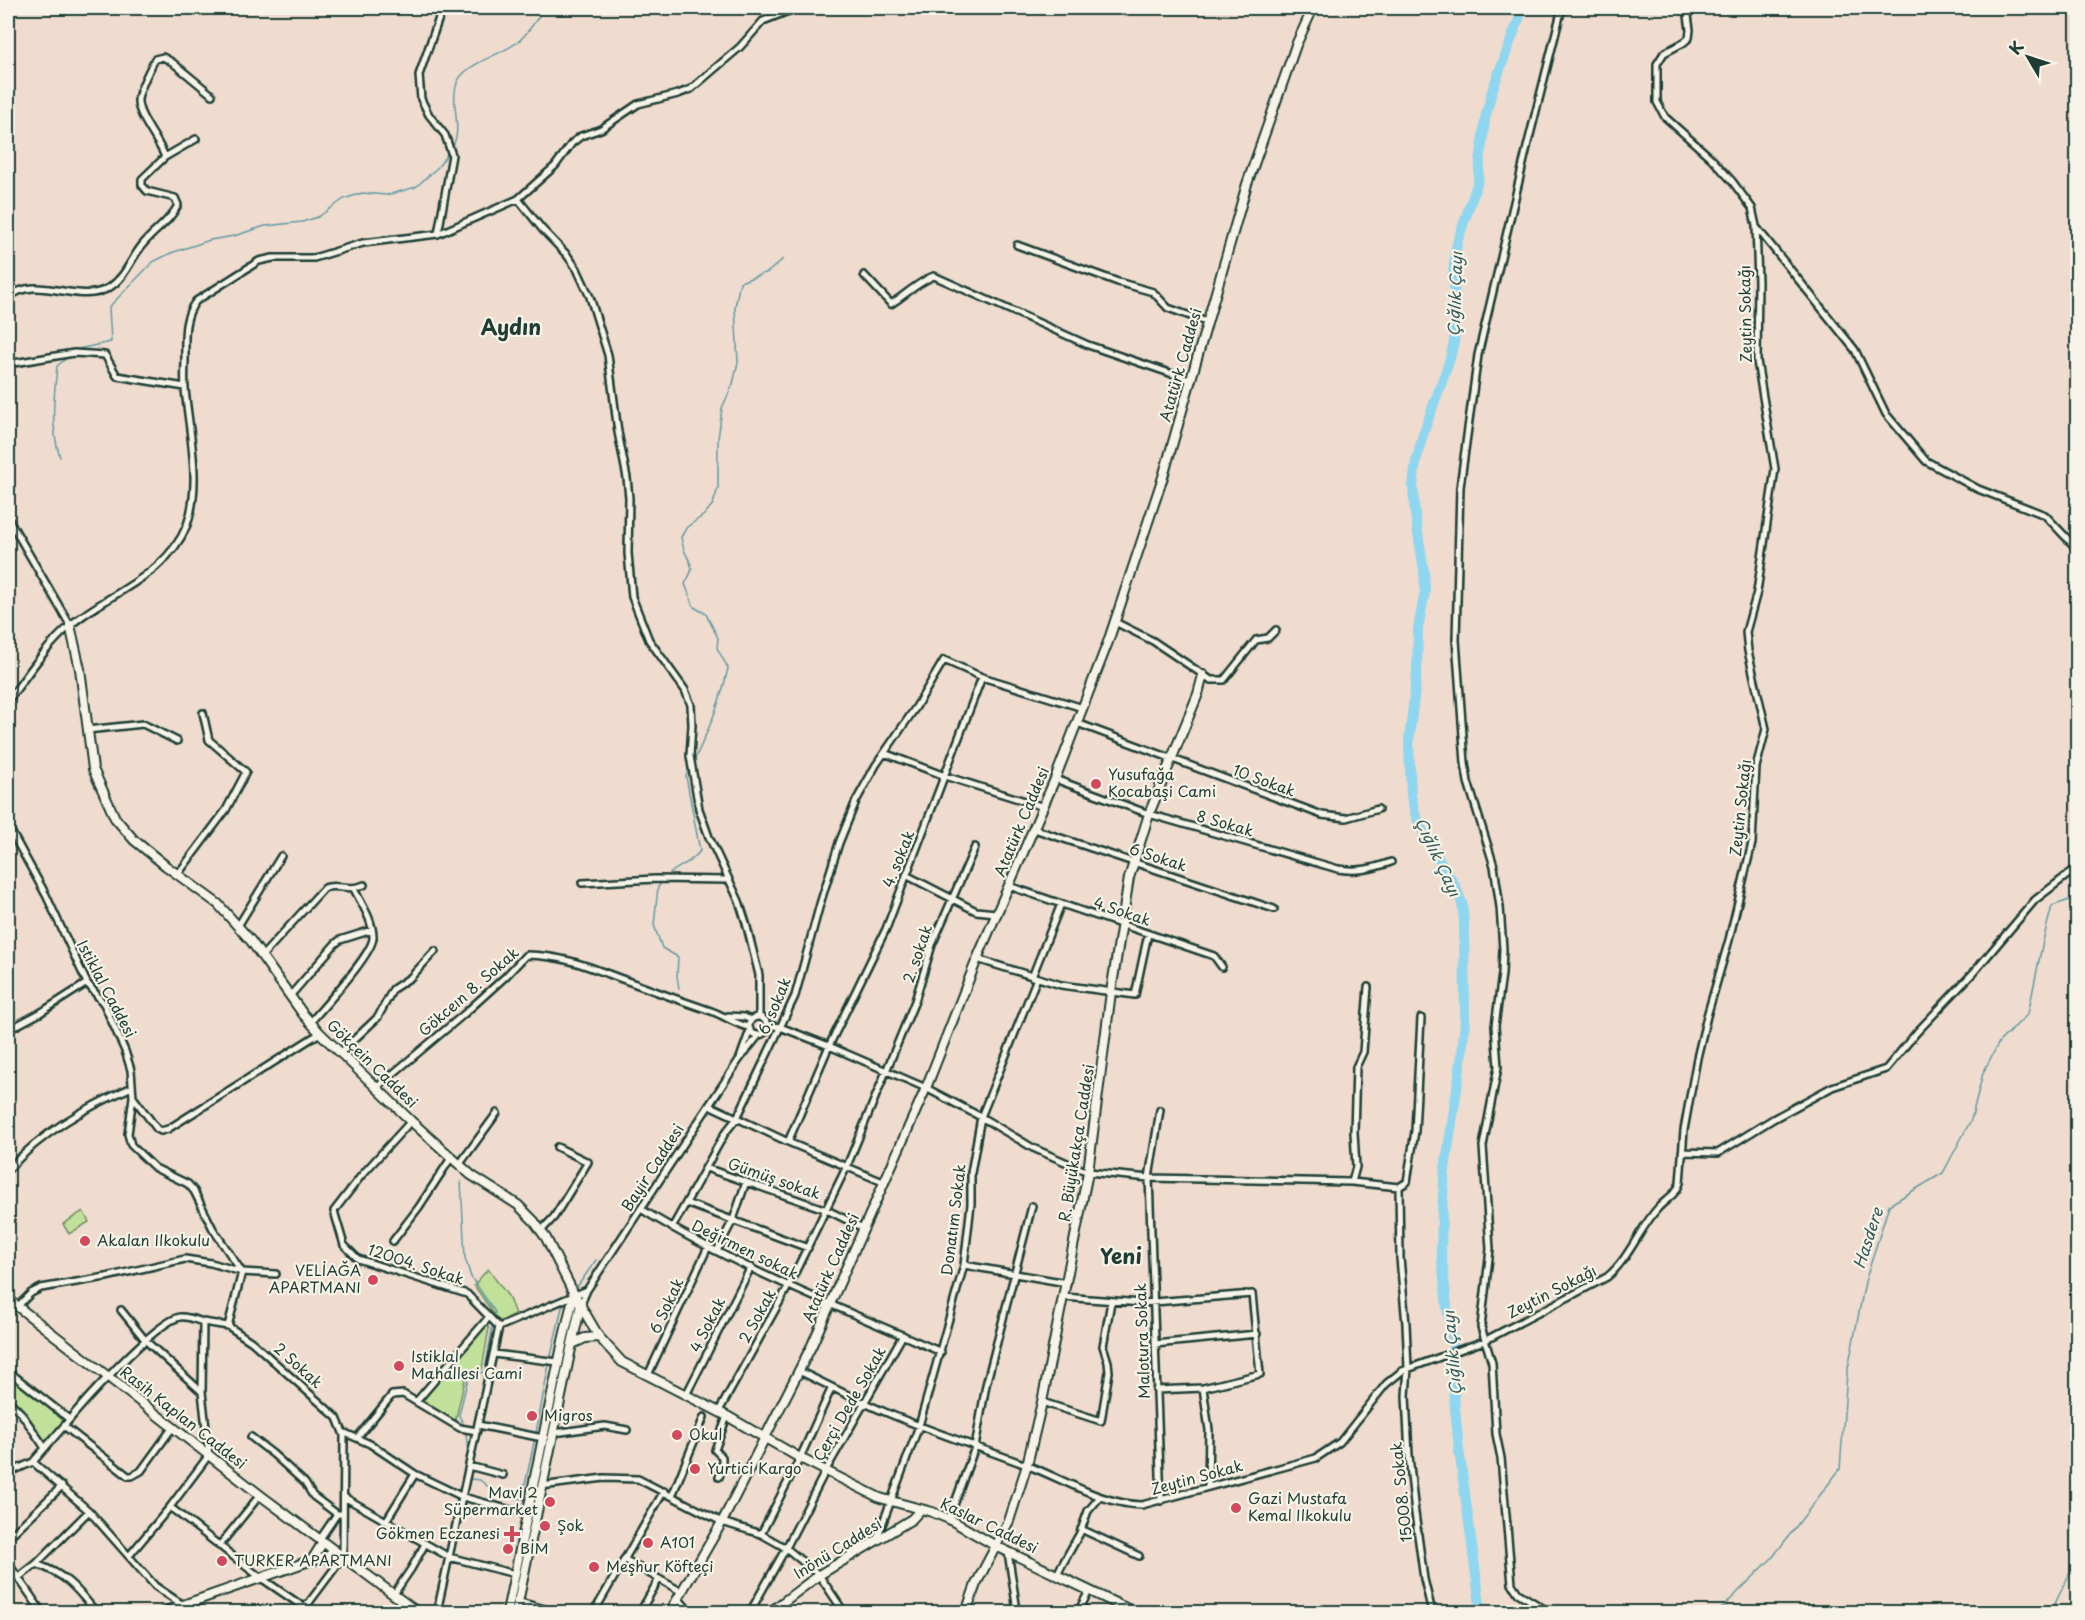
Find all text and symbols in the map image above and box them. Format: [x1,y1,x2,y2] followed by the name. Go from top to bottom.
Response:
[1998,27,2058,87] north arrow
[2003,35,2029,59] text: K
[1441,251,1467,337] water label: Çığlık Çayı
[1732,265,1757,363] street label: Zeytin Sokağı
[1152,305,1207,424] street label: Atatürk Caddesi
[481,310,541,342] district label: Aydın
[1230,758,1299,802] street label: 10 Sokak
[1723,758,1756,858] street label: Zeytin Sokağı
[1108,762,1216,802] place label: Yusufağa Kocabaşi Cami
[987,763,1054,880] street label: Atatürk Caddesi
[1089,777,1103,791] marker: Yusufağa Kocabaşi Cami
[1194,803,1257,842] street label: 8 Sokak
[1410,813,1468,900] water label: Çığlık Çayı
[876,826,920,891] street label: 4. sokak
[1127,836,1191,877] street label: 6 Sokak
[1091,890,1155,931] street label: 4 Sokak
[896,921,937,986] street label: 2. sokak
[72,935,143,1041] street label: Istiklal Caddesi
[413,940,524,1041] street label: Gökceın 8. Sokak
[751,973,796,1038] street label: 6. sokak
[322,1013,424,1112] street label: Gökçein Caddesi
[1052,1062,1099,1223] street label: R. Büyükakça Caddesi
[615,1119,689,1216] street label: Bayir Caddesi
[725,1151,824,1204] street label: Gümüş sokak
[934,1162,971,1277] street label: Donatım Sokak
[1846,1203,1889,1271] water label: Hasdere
[795,1209,864,1326] street label: Atatürk Caddesi
[688,1213,803,1285] street label: Değirmen sokak
[97,1228,210,1251] place label: Akalan Ilkokulu
[78,1234,92,1248] marker: Akalan Ilkokulu
[365,1237,468,1290] street label: 12004. Sokak
[1100,1239,1142,1271] district label: Yeni
[269,1258,361,1298] place label: VELİAĞA APARTMANI
[1503,1258,1600,1323] street label: Zeytin Sokağı
[366,1273,380,1287] marker: VELİAĞA APARTMANI
[643,1273,689,1337] street label: 6 Sokak
[1128,1282,1155,1399] street label: Malotura Sokak
[732,1284,781,1347] street label: 2 Sokak
[683,1292,730,1356] street label: 4 Sokak
[1435,1309,1467,1396] water label: Çığlık Çayı
[269,1337,329,1393] street label: 2 Sokak
[806,1341,891,1465] street label: Çerçi Dede Sokak
[411,1344,522,1384] place label: Istiklal Mahallesi Cami
[392,1359,406,1373] marker: Istiklal Mahallesi Cami
[116,1360,252,1474] street label: Rasih Kaplan Caddesi
[544,1403,593,1426] place label: Migros
[525,1409,539,1423] marker: Migros
[689,1422,722,1445] place label: Okul
[670,1428,684,1442] marker: Okul
[1384,1440,1417,1544] street label: 15008. Sokak
[1148,1453,1245,1500] street label: Zeytin Sokak
[707,1456,802,1479] place label: Yurtici Kargo
[688,1462,702,1476] marker: Yurtici Kargo
[444,1480,538,1520] place label: Mavi 2 Süpermarket
[1248,1486,1352,1526] place label: Gazi Mustafa Kemal Ilkokulu
[937,1491,1042,1558] street label: Kaslar Caddesi
[543,1495,557,1509] marker: Mavi 2 Süpermarket
[1229,1501,1243,1515] marker: Gazi Mustafa Kemal Ilkokulu
[789,1511,886,1584] street label: Inönü Caddesi
[557,1513,584,1536] place label: Şok
[538,1519,552,1533] marker: Şok
[376,1521,500,1544] place label: Gökmen Eczanesi
[505,1527,519,1541] marker: Gökmen Eczanesi
[660,1530,695,1553] place label: A101
[520,1536,549,1559] place label: BİM
[641,1536,655,1550] marker: A101
[501,1542,515,1556] marker: BİM
[234,1548,392,1571] place label: TURKER APARTMANI
[215,1554,229,1568] marker: TURKER APARTMANI
[606,1554,713,1577] place label: Meşhur Köfteçi
[587,1560,601,1574] marker: Meşhur Köfteçi

